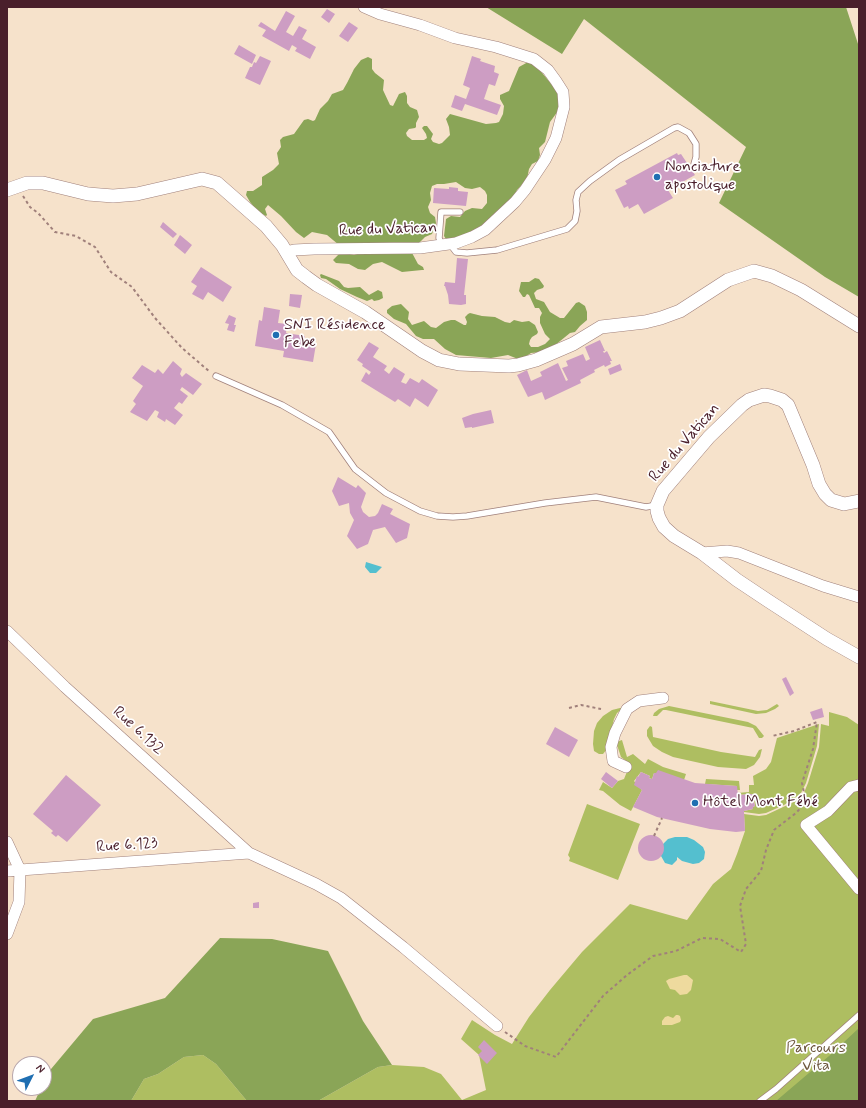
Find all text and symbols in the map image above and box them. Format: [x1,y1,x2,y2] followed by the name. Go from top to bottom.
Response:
[665,158,740,196] place label: Nonciature apostolique
[652,172,662,182] marker: Nonciature apostolique
[339,219,437,241] street label: Rue du Vatican
[284,316,386,354] place label: SNI Résidence Febe
[271,330,281,340] marker: SNI Résidence Febe
[646,400,724,486] street label: Rue du Vatican
[108,703,168,759] street label: Rue 6.132
[703,793,818,813] place label: Hôtel Mont Fébé
[690,798,700,808] marker: Hôtel Mont Fébé
[96,834,158,858] street label: Rue 6.123
[786,1039,846,1077] park label: Parcours Vita
[12,1056,52,1096] north arrow
[33,1061,48,1076] text: N

